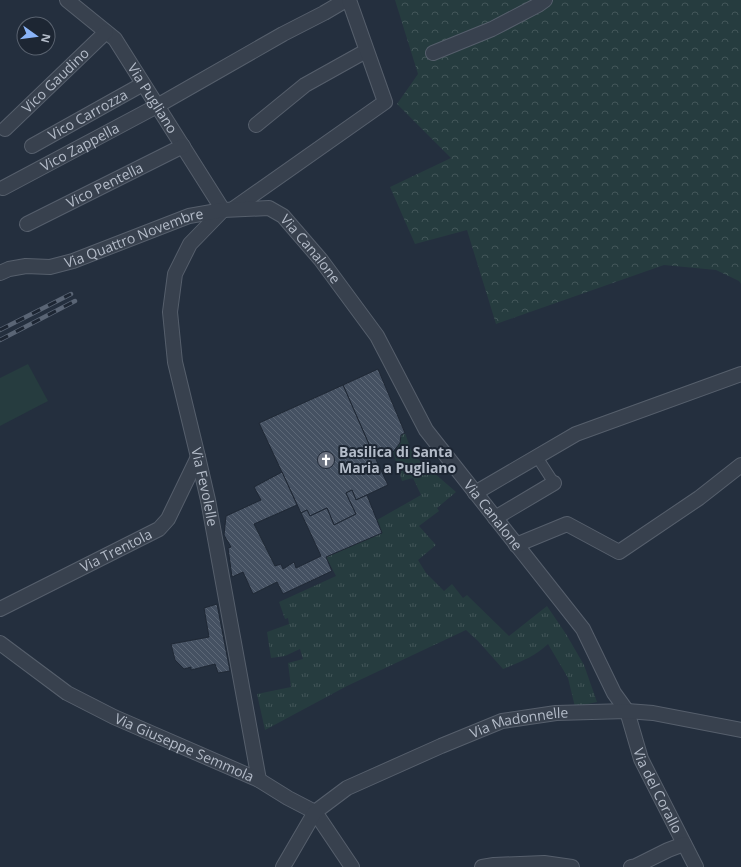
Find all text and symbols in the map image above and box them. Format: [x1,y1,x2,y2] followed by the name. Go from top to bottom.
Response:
[16,16,56,56] north arrow
[38,32,55,45] text: N
[17,43,93,117] street label: Vico Gaudino
[124,59,182,137] street label: Via Pugliano
[45,85,131,144] street label: Vico Carrozza
[37,118,122,175] street label: Vico Zappella
[63,158,146,212] street label: Vico Pentella
[62,204,205,272] street label: Via Quattro Novembre
[277,210,345,287] street label: Via Canalone
[339,442,457,477] place label: Basilica di Santa Maria a Pugliano
[187,445,223,528] street label: Via Fevolelle
[316,450,336,470] church icon: Basilica di Santa Maria a Pugliano
[460,476,527,554] street label: Via Canalone
[77,524,155,576] street label: Via Trentola
[467,703,569,742] street label: Via Madonnelle
[112,708,257,786] street label: Via Giuseppe Semmola
[629,746,687,836] street label: Via del Corallo

